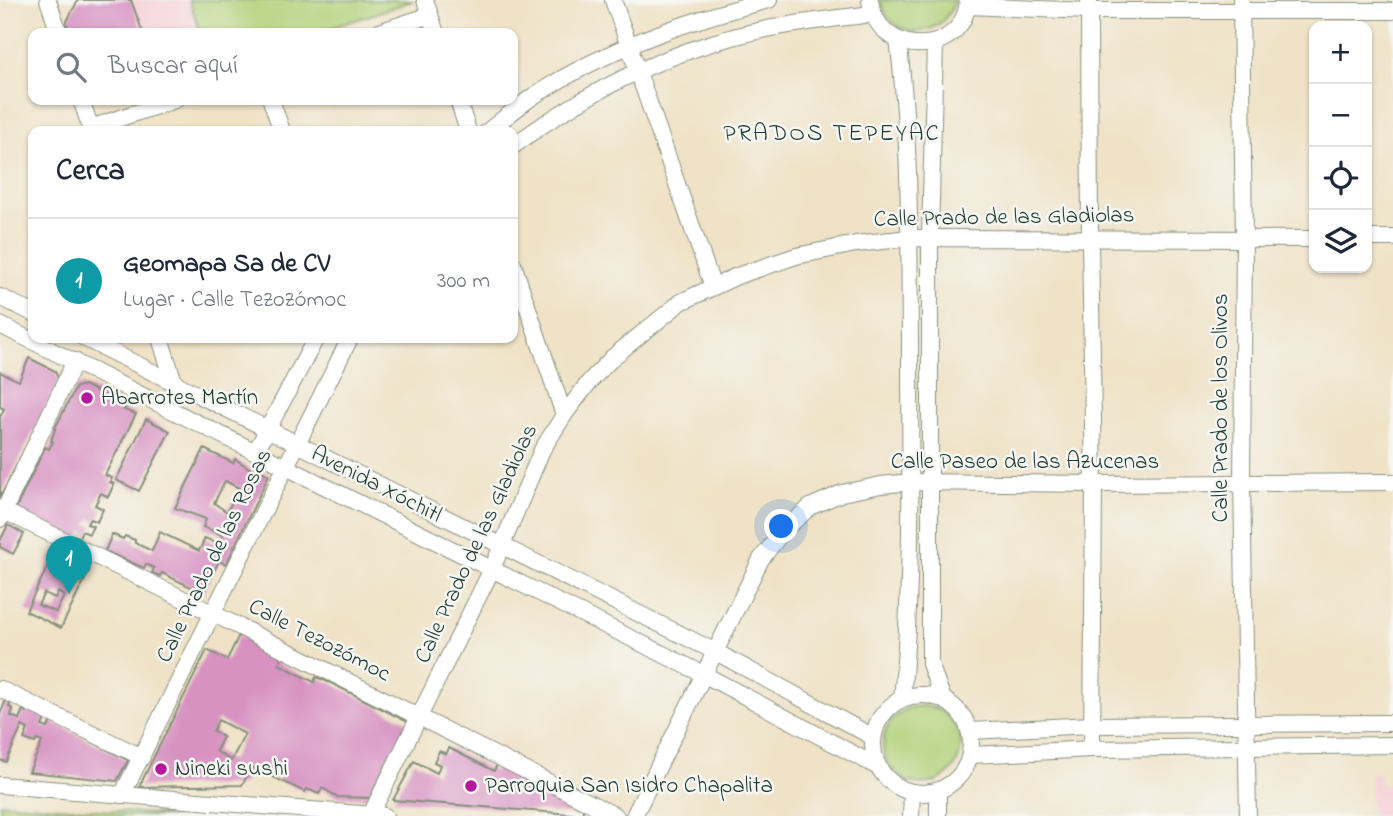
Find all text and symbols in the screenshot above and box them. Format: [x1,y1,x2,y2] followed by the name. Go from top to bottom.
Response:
[1309,21,1372,273] map controls
[1309,21,1372,84] button: +
[28,28,518,105] search box
[52,48,90,86] icon: search
[108,48,238,86] text: Buscar aquí
[1309,84,1372,147] button: −
[723,117,941,152] district label: PRADOS TEPEYAC
[1309,147,1372,210] button: locate
[56,150,125,194] text: Cerca
[873,199,1135,237] street label: Calle Prado de las Gladiolas
[1309,210,1372,273] button: layers
[123,246,330,284] text: Geomapa Sa de CV
[75,265,83,298] text: 1
[437,265,490,298] text: 300 m
[123,284,346,317] text: Lugar · Calle Tezozómoc
[1205,294,1238,522] street label: Calle Prado de los Olivos
[101,382,258,415] place label: Abarrotes Martín
[79,390,95,406] marker: Abarrotes Martín
[407,419,547,669] street label: Calle Prado de las Gladiolas
[305,438,447,532] street label: Avenida Xóchitl
[149,444,281,668] street label: Calle Prado de las Rosas
[891,446,1159,479] street label: Calle Paseo de las Azucenas
[764,509,798,543] your location
[46,536,92,594] pin: 1
[242,591,396,691] street label: Calle Tezozómoc
[175,753,288,786] place label: Nineki sushi
[153,761,169,777] marker: Nineki sushi
[485,770,773,803] place label: Parroquia San Isidro Chapalita
[463,778,479,794] marker: Parroquia San Isidro Chapalita

